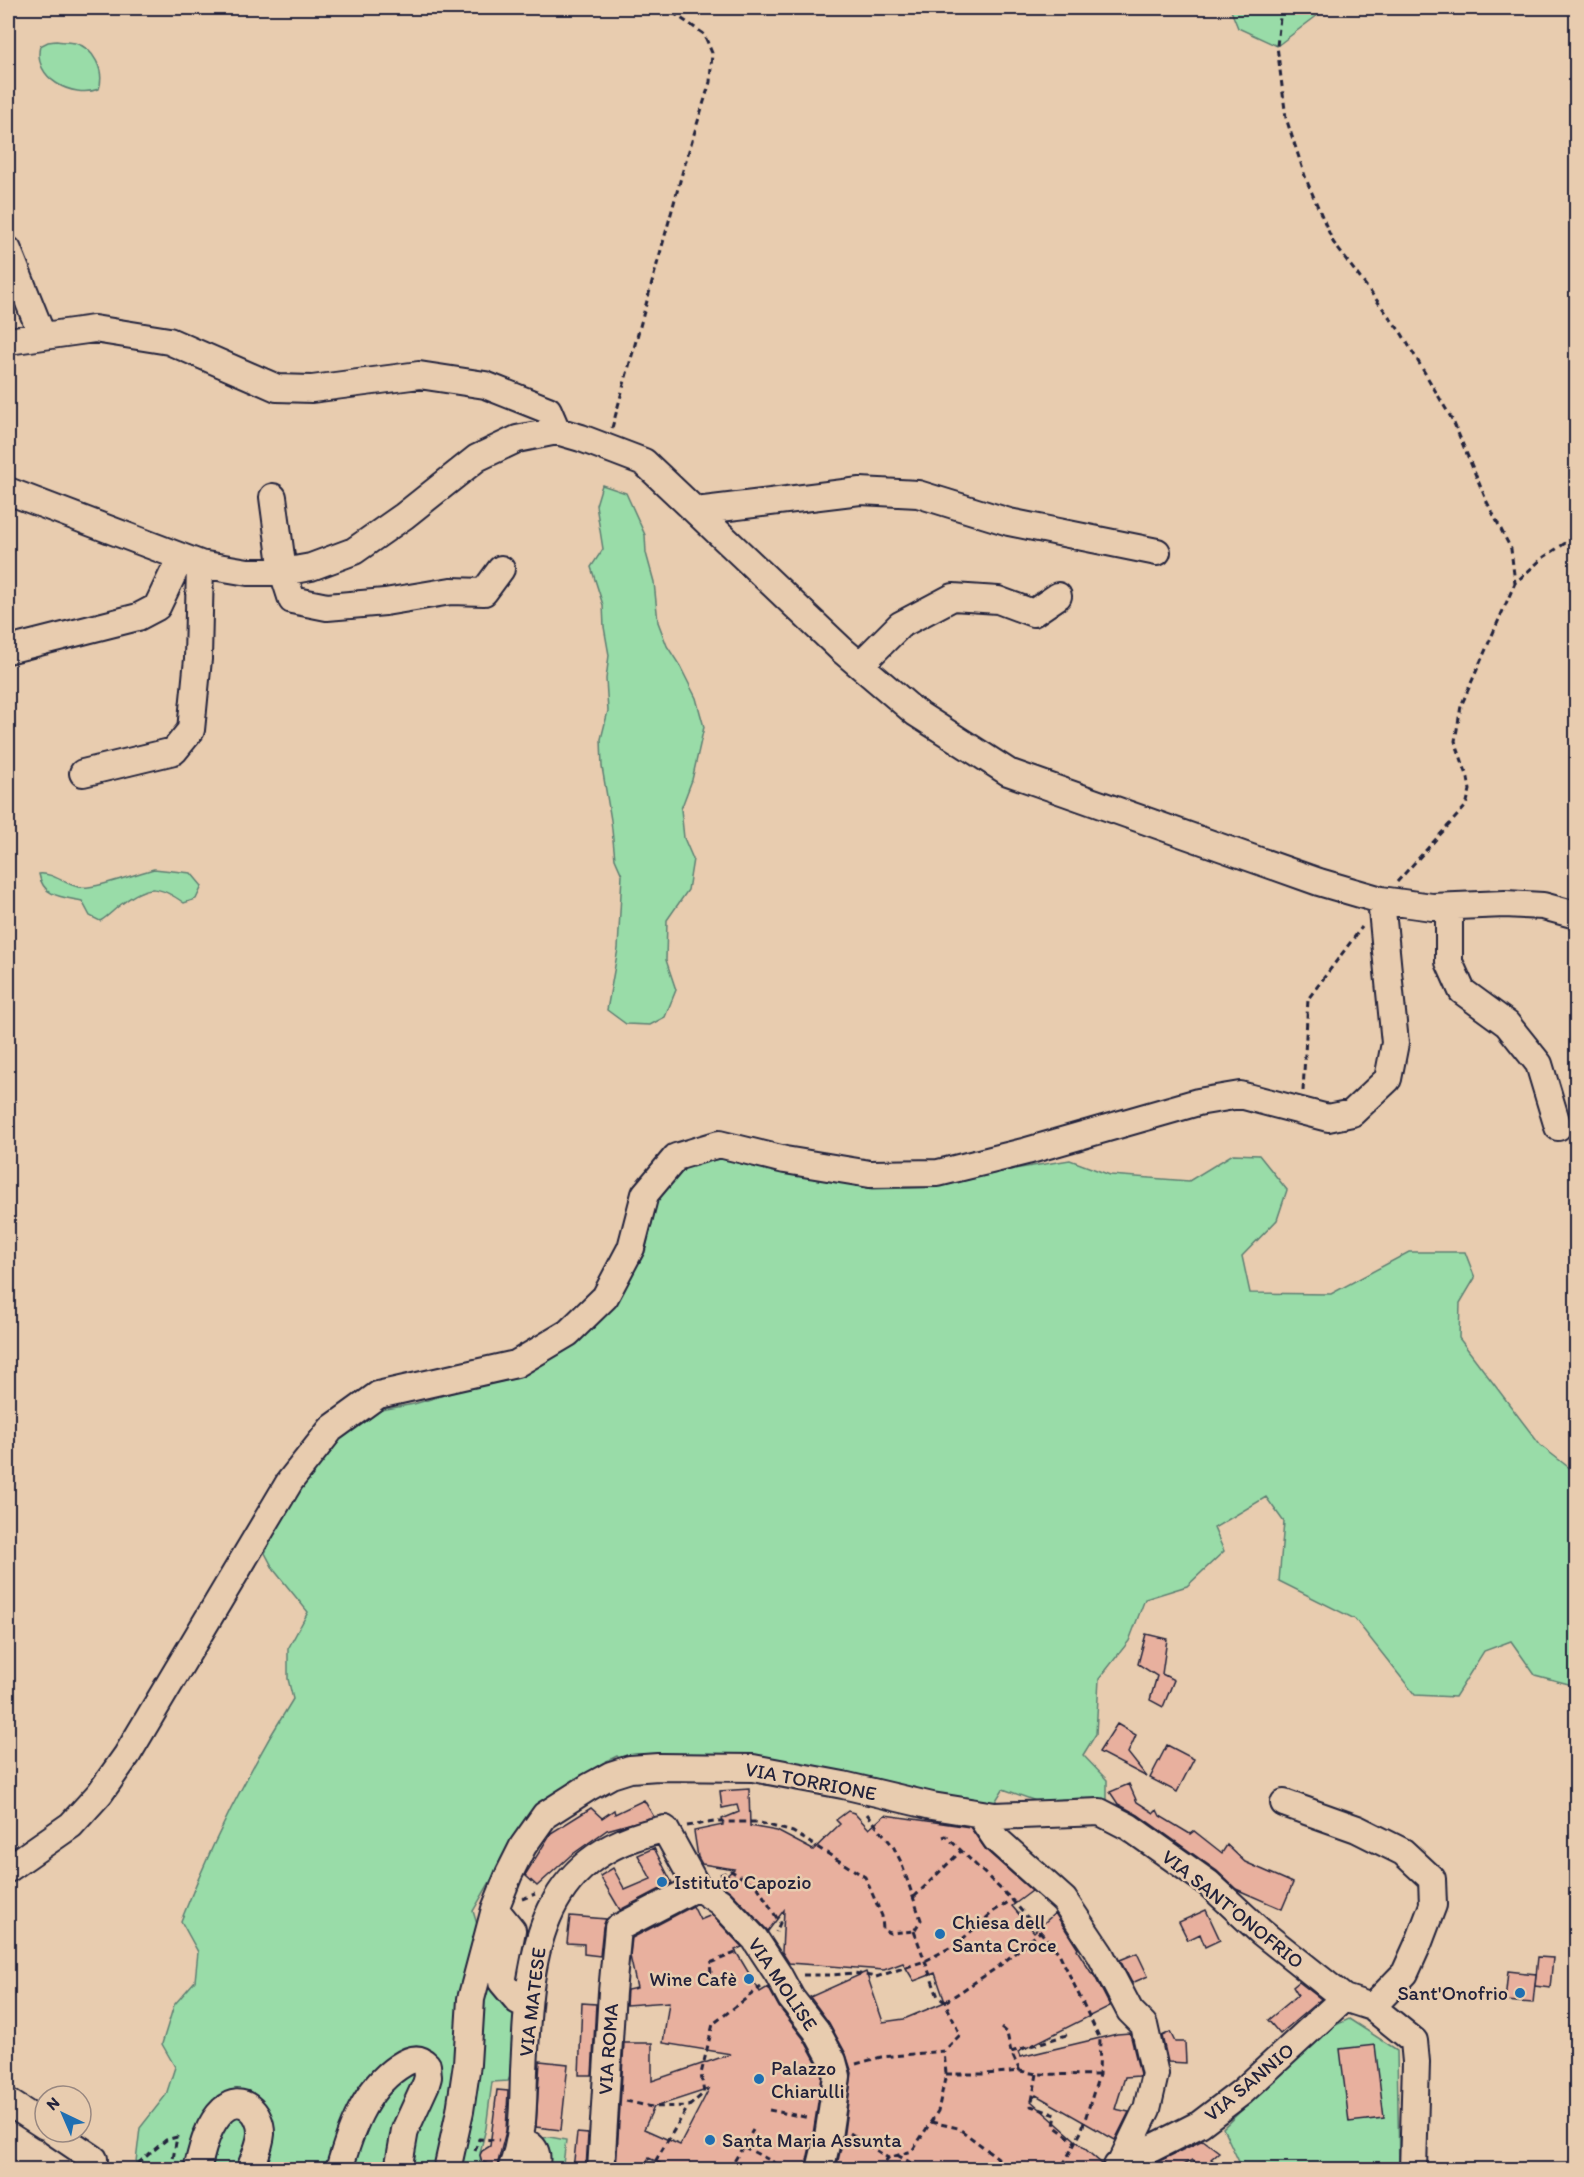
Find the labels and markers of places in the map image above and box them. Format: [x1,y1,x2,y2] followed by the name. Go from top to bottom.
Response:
[674,1870,811,1894] place label: Istituto Capozio
[655,1875,669,1889] marker: Istituto Capozio
[952,1910,1057,1957] place label: Chiesa dell Santa Croce
[933,1927,947,1941] marker: Chiesa dell Santa Croce
[649,1967,737,1991] place label: Wine Cafè
[742,1972,756,1986] marker: Wine Cafè
[1397,1981,1508,2005] place label: Sant'Onofrio
[1513,1986,1527,2000] marker: Sant'Onofrio
[771,2056,845,2103] place label: Palazzo Chiarulli
[752,2072,766,2086] marker: Palazzo Chiarulli
[722,2128,902,2152] place label: Santa Maria Assunta
[703,2133,717,2147] marker: Santa Maria Assunta

